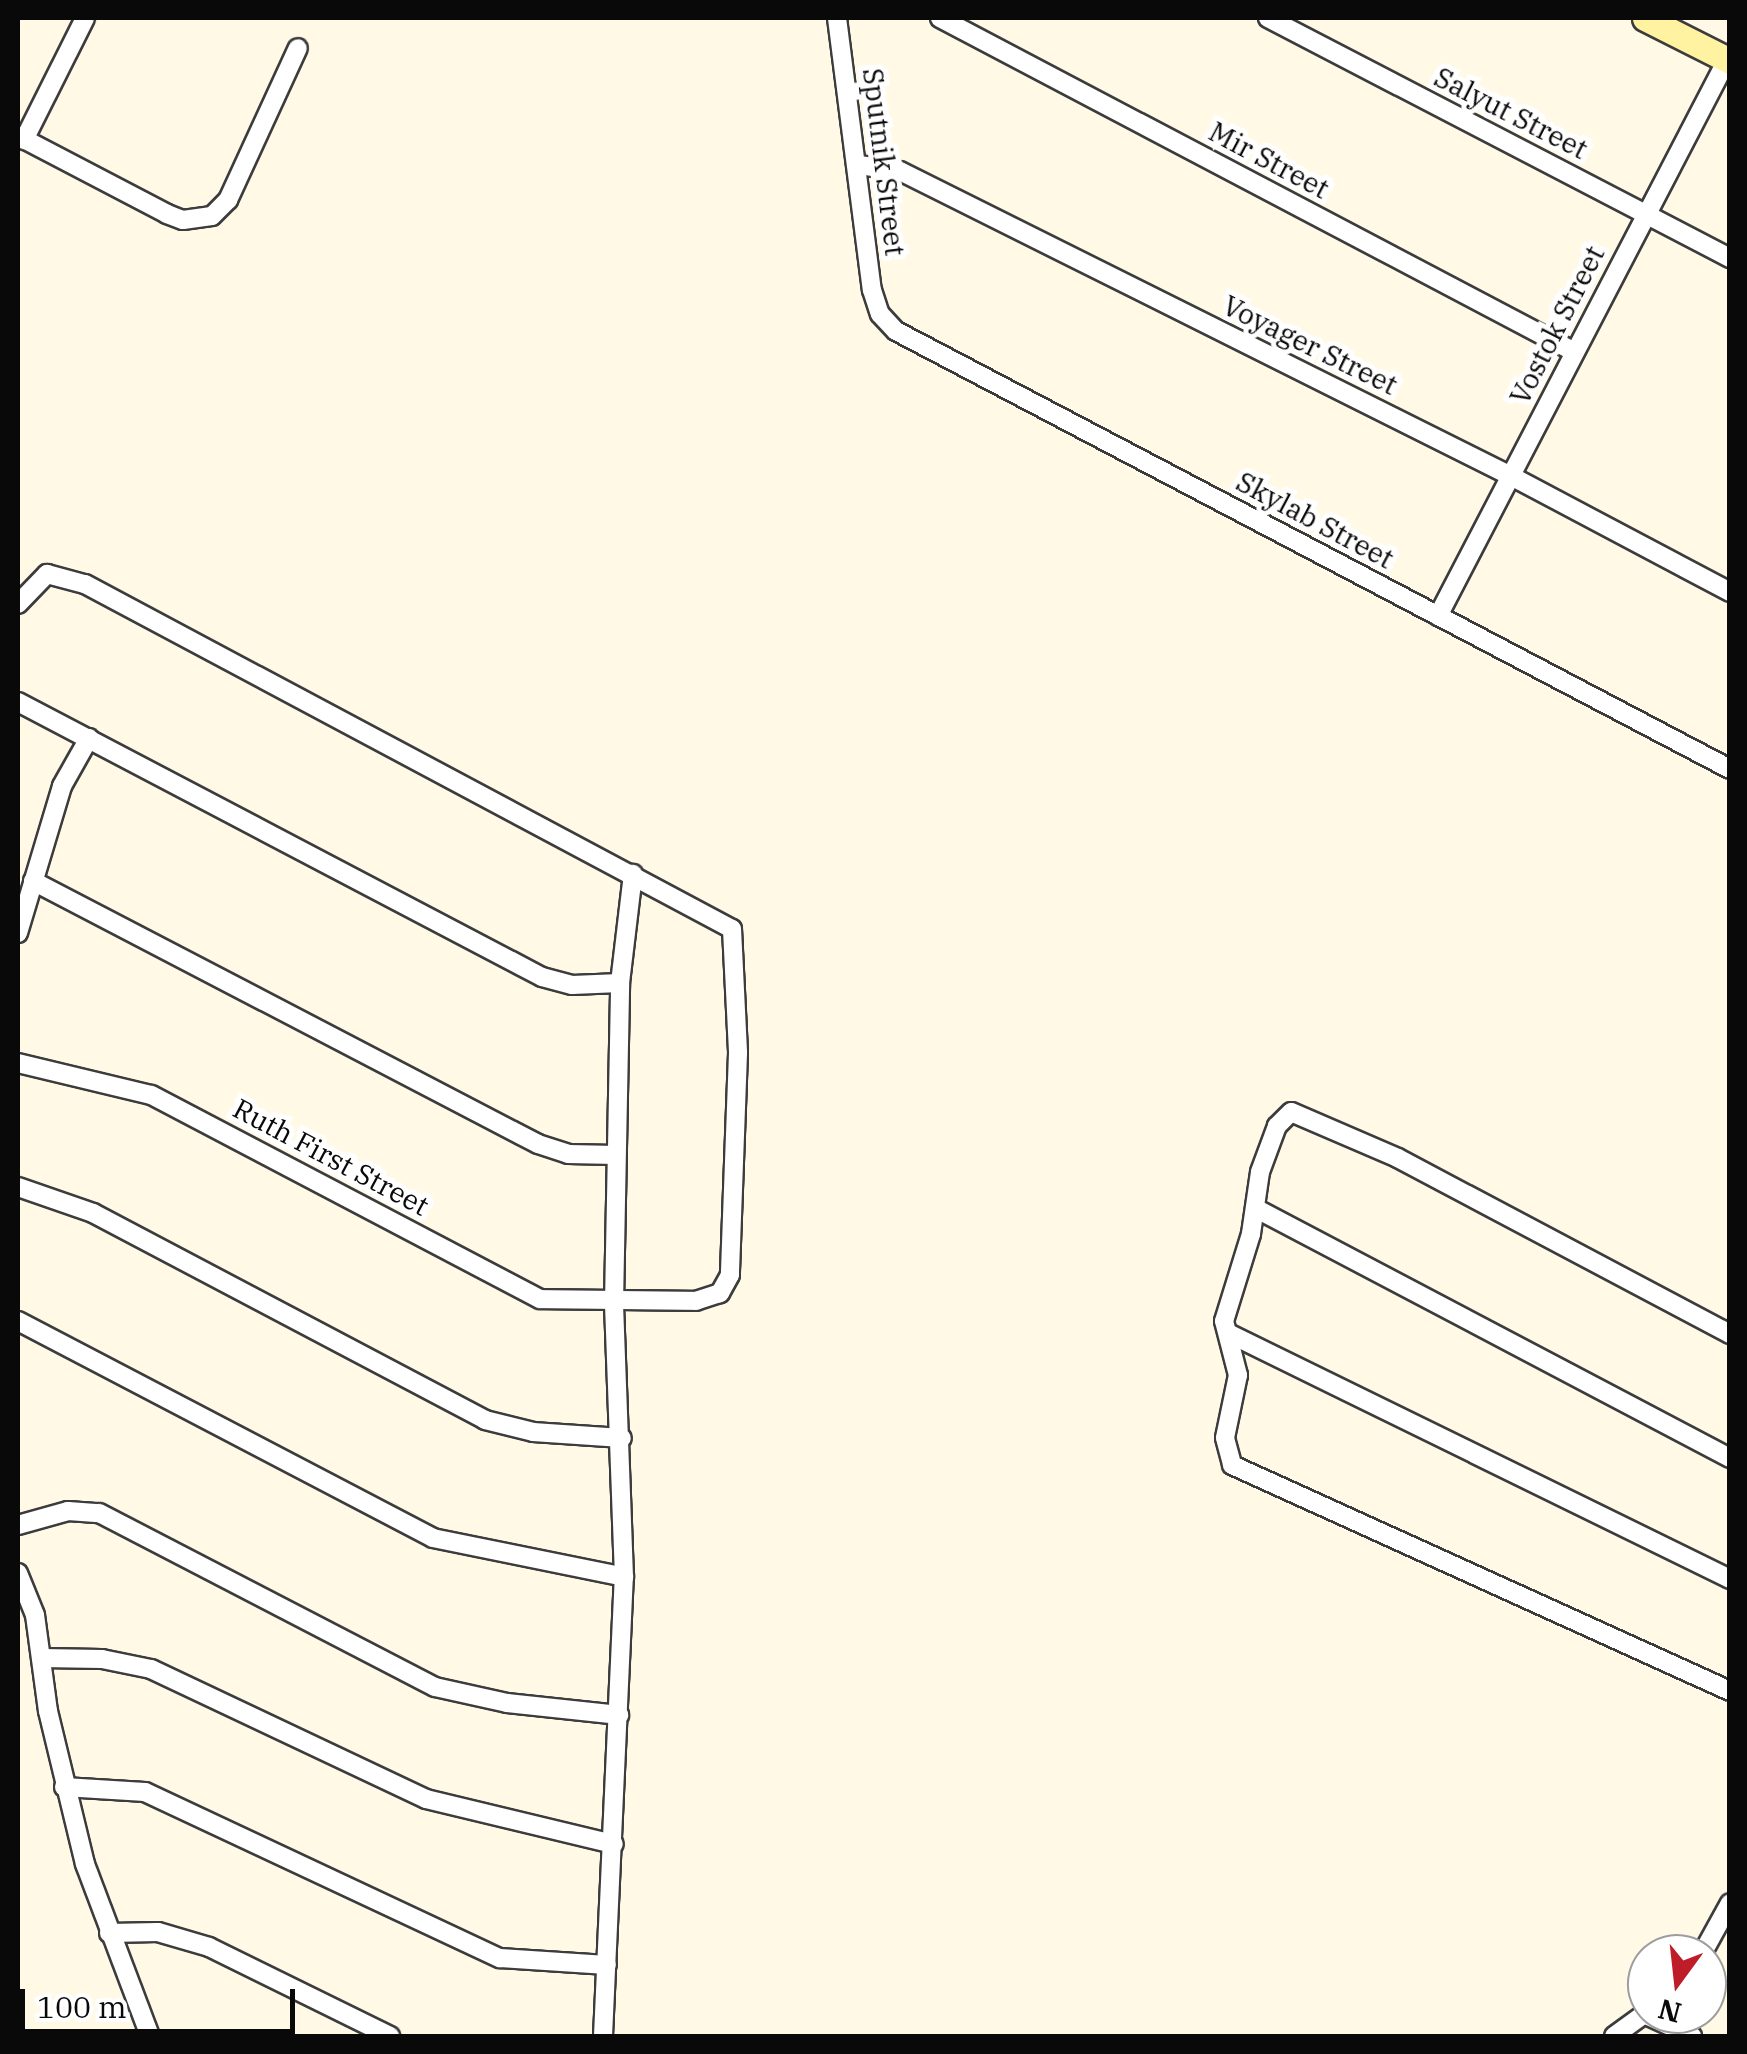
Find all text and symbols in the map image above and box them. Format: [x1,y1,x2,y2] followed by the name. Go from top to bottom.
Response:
[1429,60,1593,166] street label: Salyut Street
[856,66,912,258] street label: Sputnik Street
[1203,114,1335,206] street label: Mir Street
[1503,240,1611,410] street label: Vostok Street
[1217,288,1403,402] street label: Voyager Street
[1231,465,1399,575] street label: Skylab Street
[228,1091,434,1223] street label: Ruth First Street
[1627,1934,1727,2034] north arrow
[25,1969,300,2031] scale bar
[37,1987,127,2026] text: 100 m
[1654,1991,1685,2032] text: N

